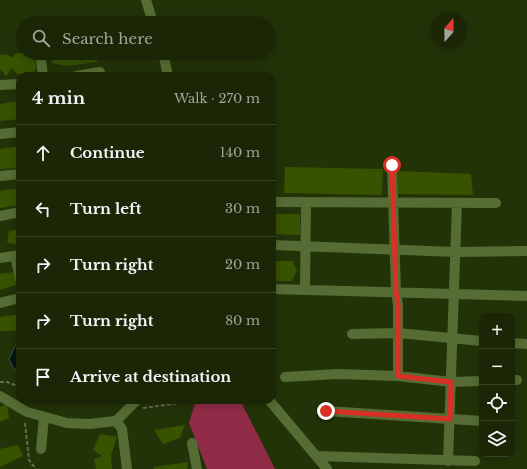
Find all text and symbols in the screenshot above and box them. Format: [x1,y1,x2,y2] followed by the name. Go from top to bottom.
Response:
[431,12,467,48] north arrow
[16,16,276,60] search box
[30,27,52,49] icon: search
[62,29,153,48] text: Search here
[32,88,85,109] text: 4 min
[174,90,260,107] text: Walk · 270 m
[32,142,54,164] icon: ahead
[70,143,145,162] text: Continue
[220,144,260,161] text: 140 m
[383,156,401,174] route start
[32,198,54,220] icon: left
[70,199,141,218] text: Turn left
[225,200,260,217] text: 30 m
[32,254,54,276] icon: right
[70,255,153,274] text: Turn right
[225,256,260,273] text: 20 m
[32,310,54,332] icon: right
[70,311,153,330] text: Turn right
[225,312,260,329] text: 80 m
[479,313,515,457] map controls
[479,313,515,349] button: +
[479,349,515,385] button: −
[32,366,54,388] icon: arrive
[70,367,231,386] text: Arrive at destination
[479,385,515,421] button: locate
[317,402,335,420] route end
[479,421,515,457] button: layers

